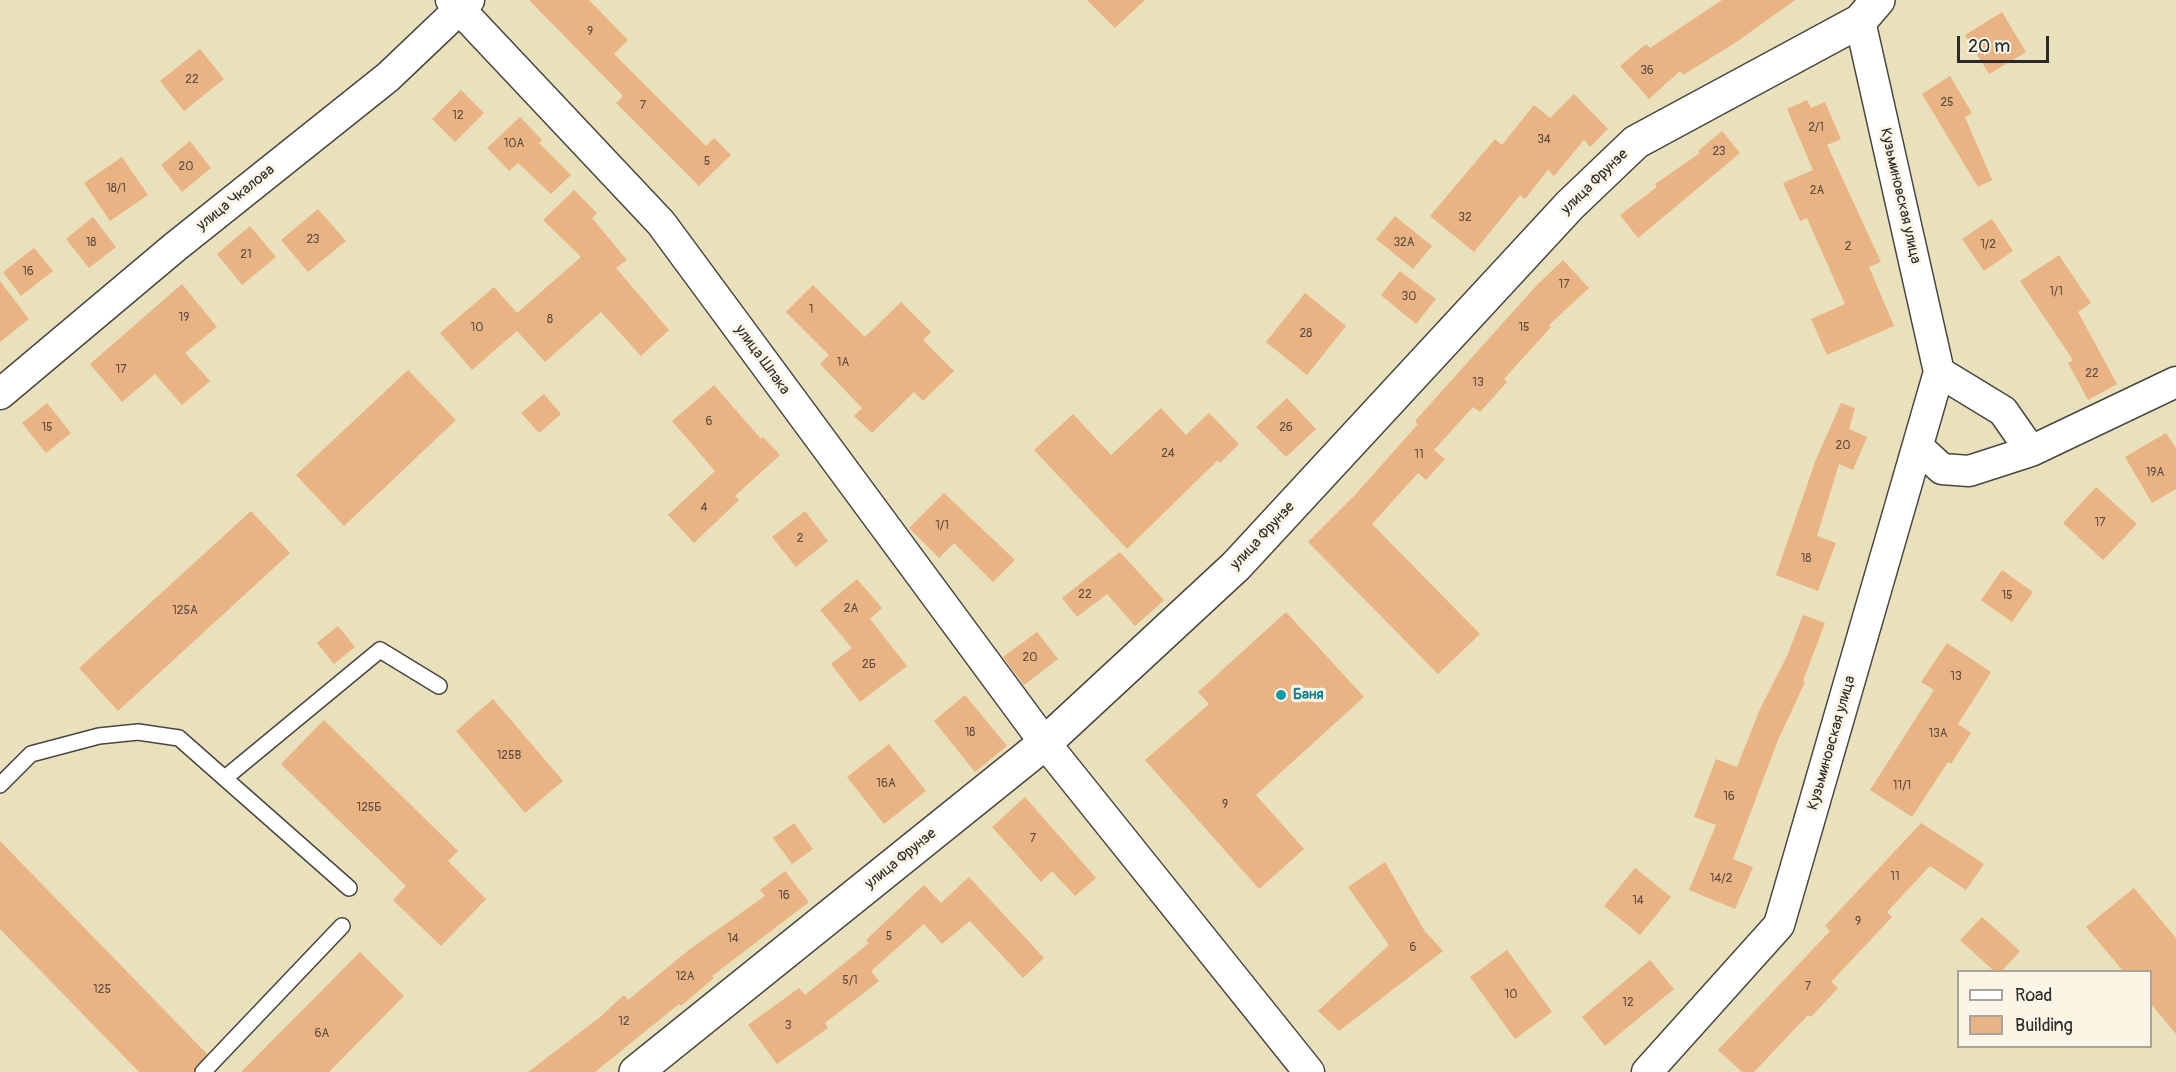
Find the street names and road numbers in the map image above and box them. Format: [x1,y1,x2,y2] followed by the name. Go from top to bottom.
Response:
[1876,126,1924,266] street label: Кузьминовская улица
[1558,146,1632,218] street label: улица Фрунзе
[194,161,278,235] street label: улица Чкалова
[731,321,793,399] street label: улица Шпака
[1227,498,1299,574] street label: улица Фрунзе
[1804,674,1860,812] street label: Кузьминовская улица
[862,825,940,893] street label: улица Фрунзе

